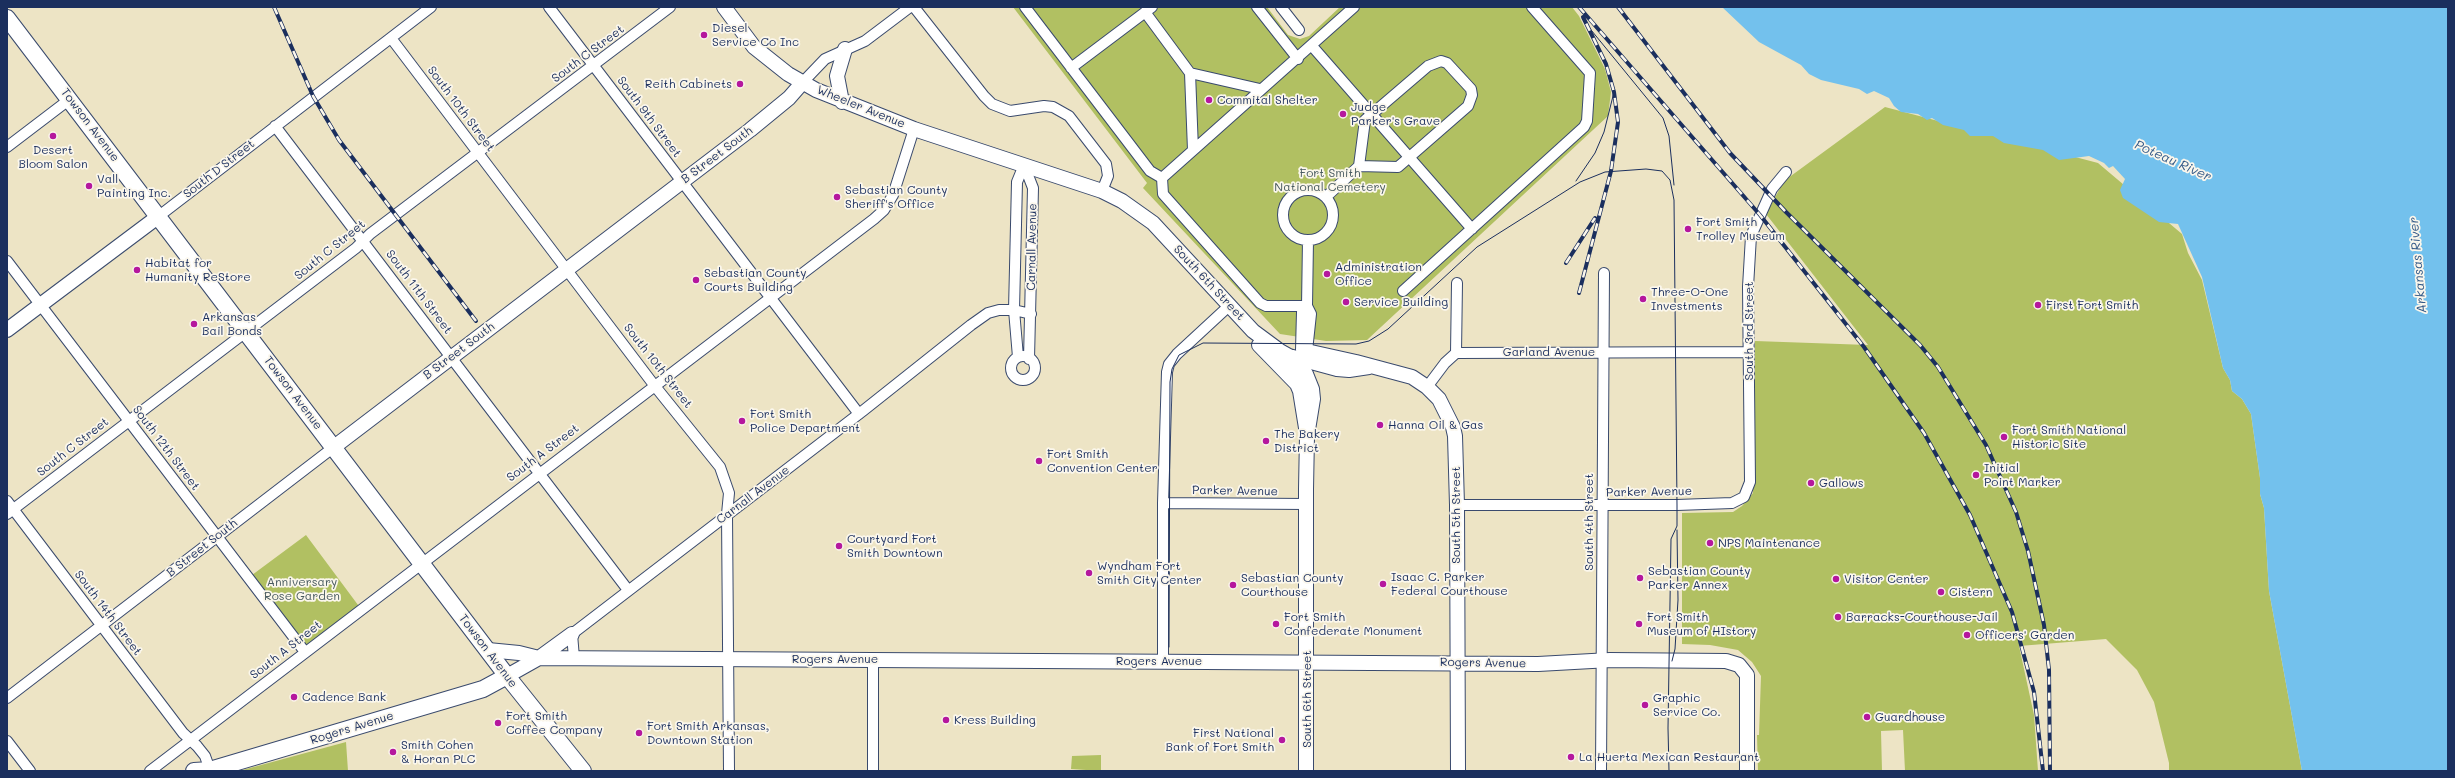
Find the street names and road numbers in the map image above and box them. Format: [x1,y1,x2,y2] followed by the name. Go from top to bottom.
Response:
[549,22,627,86] street label: South C Street
[424,63,498,155] street label: South 10th Street
[614,74,684,160] street label: South 9th Street
[815,83,907,131] street label: Wheeler Avenue
[58,85,122,165] street label: Towson Avenue
[678,123,756,187] street label: B Street South
[180,137,258,201] street label: South D Street
[1024,203,1040,291] street label: Carnall Avenue
[292,217,368,283] street label: South C Street
[1170,242,1248,324] street label: South 6th Street
[383,247,455,337] street label: South 11th Street
[1742,281,1756,381] street label: South 3rd Street
[420,319,498,383] street label: B Street South
[621,321,695,411] street label: South 10th Street
[1503,345,1595,359] street label: Garland Avenue
[261,353,325,433] street label: Towson Avenue
[129,403,203,493] street label: South 12th Street
[34,415,112,479] street label: South C Street
[504,421,582,485] street label: South A Street
[714,463,792,527] street label: Carnall Avenue
[1449,466,1463,564] street label: South 5th Street
[1582,473,1596,571] street label: South 4th Street
[1192,483,1278,499] street label: Parker Avenue
[1606,484,1692,500] street label: Parker Avenue
[164,516,240,580] street label: B Street South
[71,568,145,658] street label: South 14th Street
[456,611,520,691] street label: Towson Avenue
[247,618,325,682] street label: South A Street
[1300,650,1314,748] street label: South 6th Street
[792,652,878,666] street label: Rogers Avenue
[1116,654,1202,668] street label: Rogers Avenue
[1440,655,1526,671] street label: Rogers Avenue
[309,708,395,748] street label: Rogers Avenue

